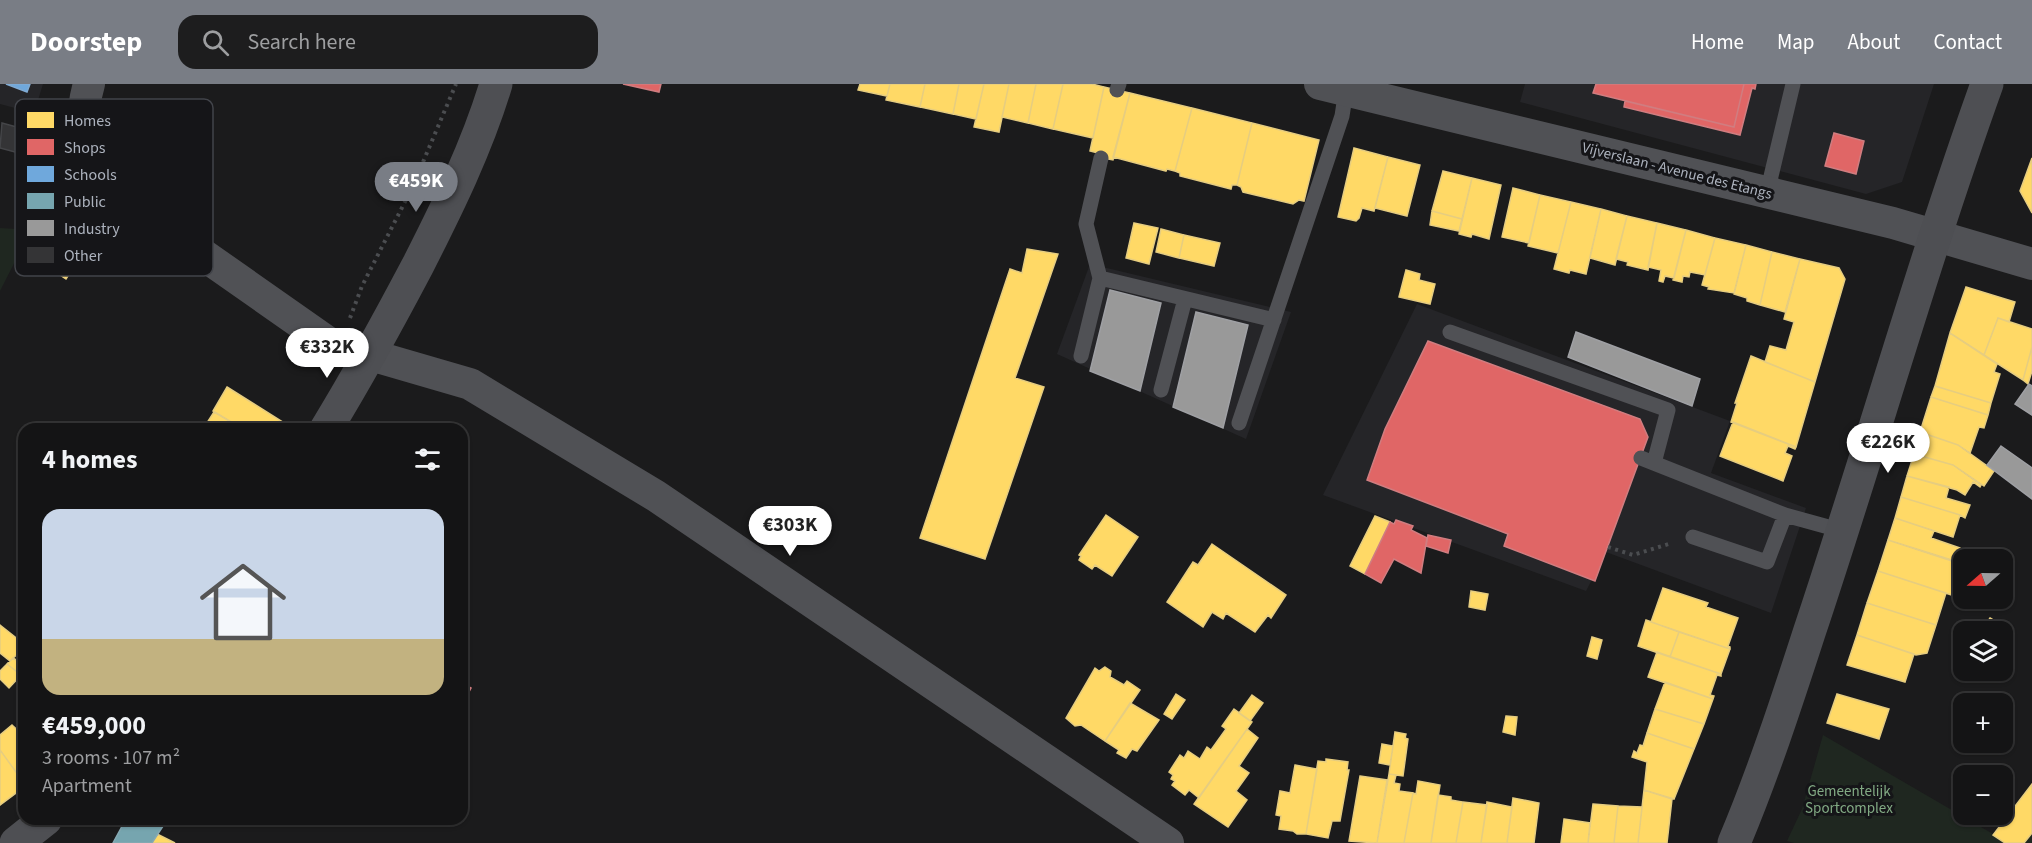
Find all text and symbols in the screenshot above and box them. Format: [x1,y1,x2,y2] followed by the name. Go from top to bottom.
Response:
[178,15,598,69] search box
[30,22,142,62] text: Doorstep
[199,26,232,59] icon: search
[247,26,356,58] text: Search here
[1691,27,1744,57] text: Home
[1777,27,1815,57] text: Map
[1848,27,1900,57] text: About
[1933,27,2002,57] text: Contact
[15,99,213,276] legend
[64,110,111,132] text: Homes
[64,137,106,159] text: Shops
[1580,137,1774,205] street label: Vijverslaan - Avenue des Etangs
[374,162,458,213] pin: €459K
[64,164,117,186] text: Schools
[389,167,443,195] text: €459K
[64,191,106,213] text: Public
[64,218,120,240] text: Industry
[64,245,103,267] text: Other
[285,328,369,379] pin: €332K
[300,333,354,361] text: €332K
[1846,423,1930,474] pin: €226K
[1861,428,1915,456] text: €226K
[42,441,137,478] text: 4 homes
[411,443,444,476] icon: filters
[748,506,832,557] pin: €303K
[763,511,817,539] text: €303K
[189,548,297,656] icon: home
[1953,549,2013,609] north arrow
[1953,549,2013,825] map controls
[1953,621,2013,681] button: layers
[1953,693,2013,753] button: +
[42,707,146,744] text: €459,000
[42,744,180,772] text: 3 rooms · 107 m²
[1953,765,2013,825] button: −
[42,772,132,800] text: Apartment
[1805,781,1893,819] park label: Gemeentelijk Sportcomplex

